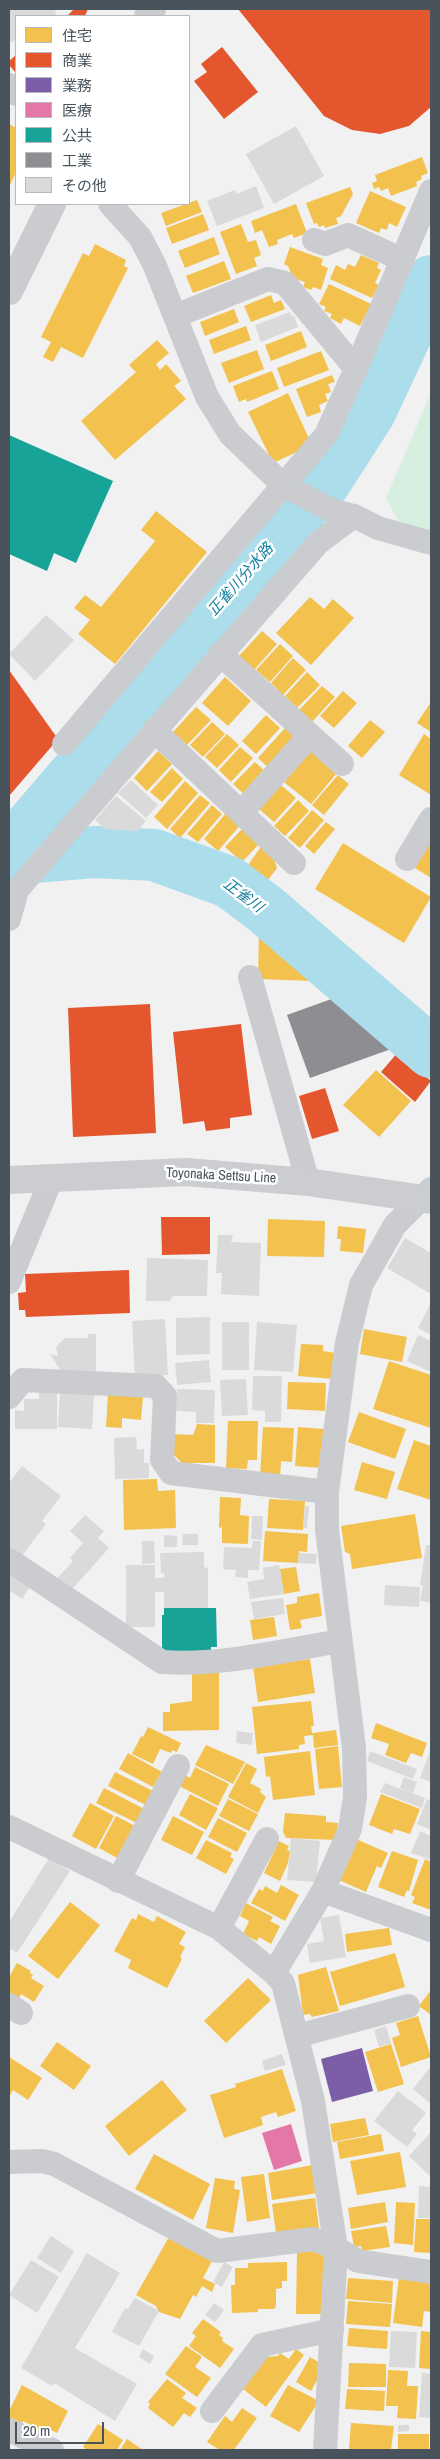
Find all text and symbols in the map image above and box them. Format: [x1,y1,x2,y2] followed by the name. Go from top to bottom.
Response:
[15,15,190,205] legend
[62,25,92,46] text: 住宅
[62,50,92,71] text: 商業
[62,75,92,96] text: 業務
[62,100,92,121] text: 医療
[62,125,92,146] text: 公共
[62,150,92,171] text: 工業
[62,175,107,196] text: その他
[205,540,277,620] water label: 正雀川分水路
[220,875,266,917] water label: 正雀川
[165,1165,277,1187] street label: Toyonaka Settsu Line
[18,2412,106,2444] scale bar
[23,2420,50,2441] text: 20 m

